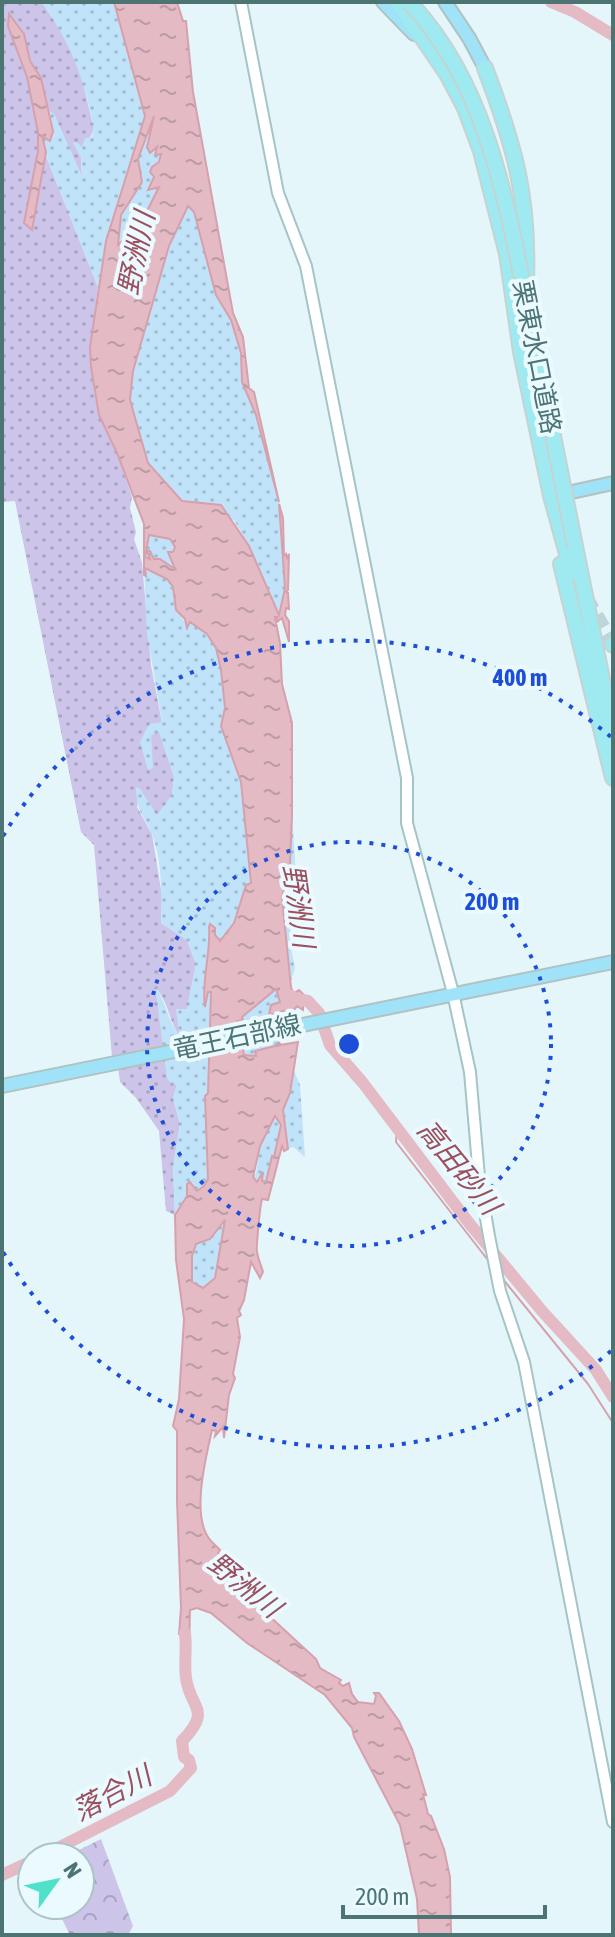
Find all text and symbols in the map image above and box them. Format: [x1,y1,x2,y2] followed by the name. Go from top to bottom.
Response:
[112,206,161,297] water label: 野洲川
[507,278,567,436] street label: 栗東水口道路
[492,664,547,691] text: 400 m
[277,862,321,953] water label: 野洲川
[465,888,519,915] text: 200 m
[170,1009,304,1065] street label: 竜王石部線
[335,1030,363,1058] centre of rings
[411,1113,509,1223] water label: 高田砂川
[202,1546,290,1626] water label: 野洲川
[67,1758,159,1827] water label: 落合川
[16,1841,96,1921] north arrow
[58,1858,87,1883] text: N
[343,1869,545,1919] scale bar
[355,1883,409,1910] text: 200 m

